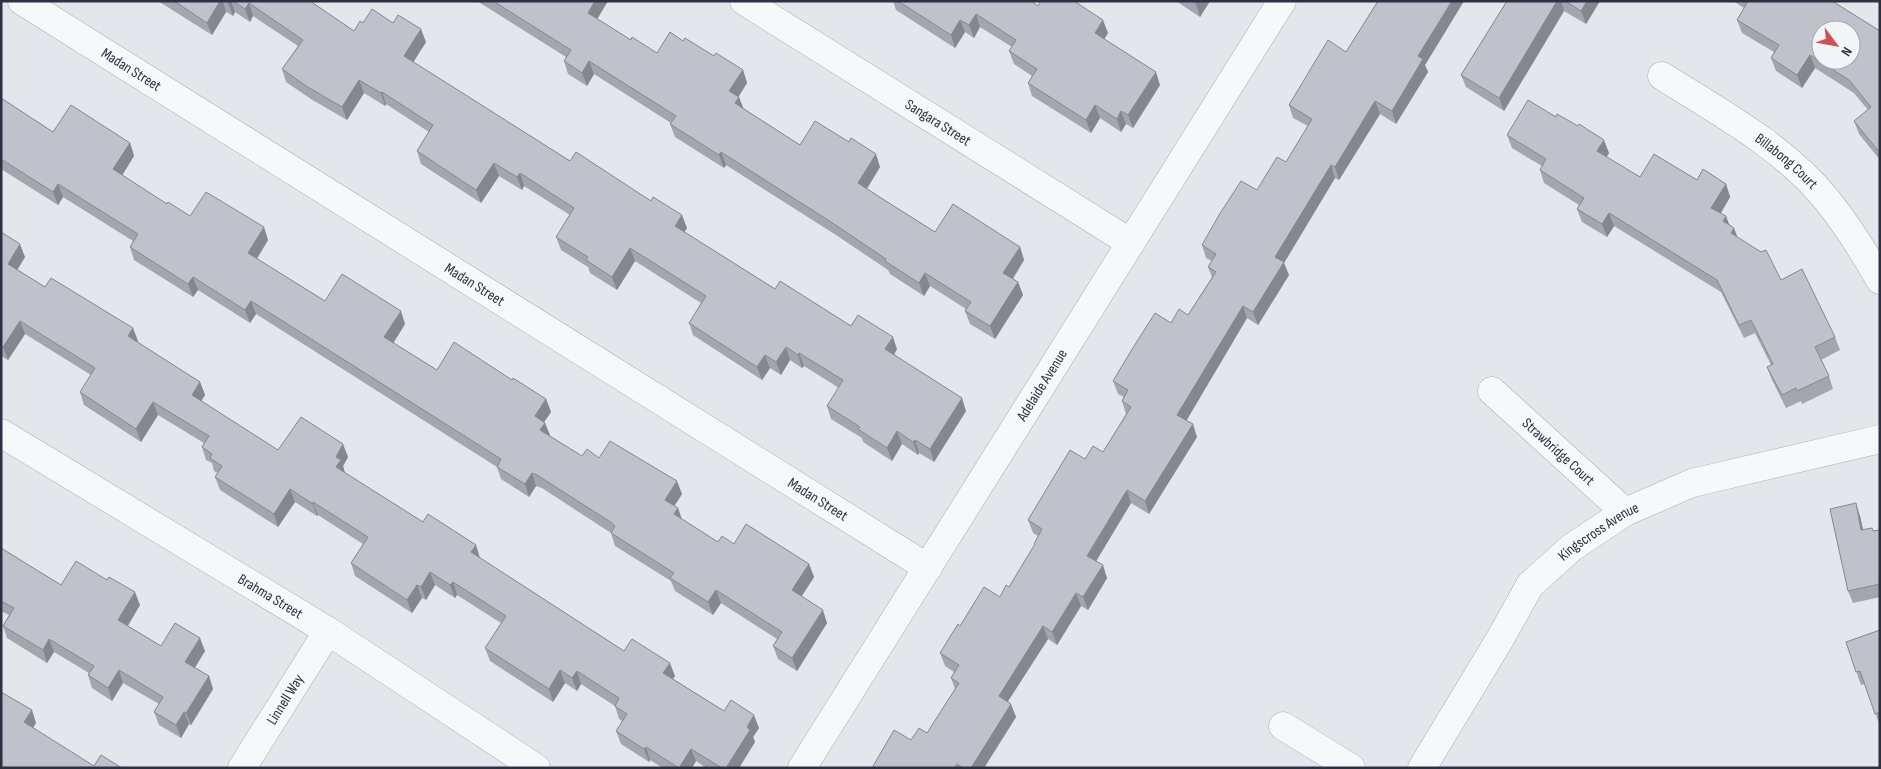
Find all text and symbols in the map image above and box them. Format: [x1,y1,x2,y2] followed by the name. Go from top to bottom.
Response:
[1811,20,1861,70] north arrow
[98,44,165,96] street label: Madan Street
[1837,44,1856,59] text: N
[902,95,975,150] street label: Sangara Street
[1751,129,1822,193] street label: Billabong Court
[441,258,509,310] street label: Madan Street
[1012,345,1071,425] street label: Adelaide Avenue
[1518,414,1599,490] street label: Strawbridge Court
[784,473,852,525] street label: Madan Street
[1554,498,1642,565] street label: Kingscross Avenue
[235,569,307,623] street label: Brahma Street
[262,670,308,728] street label: Linnell Way

